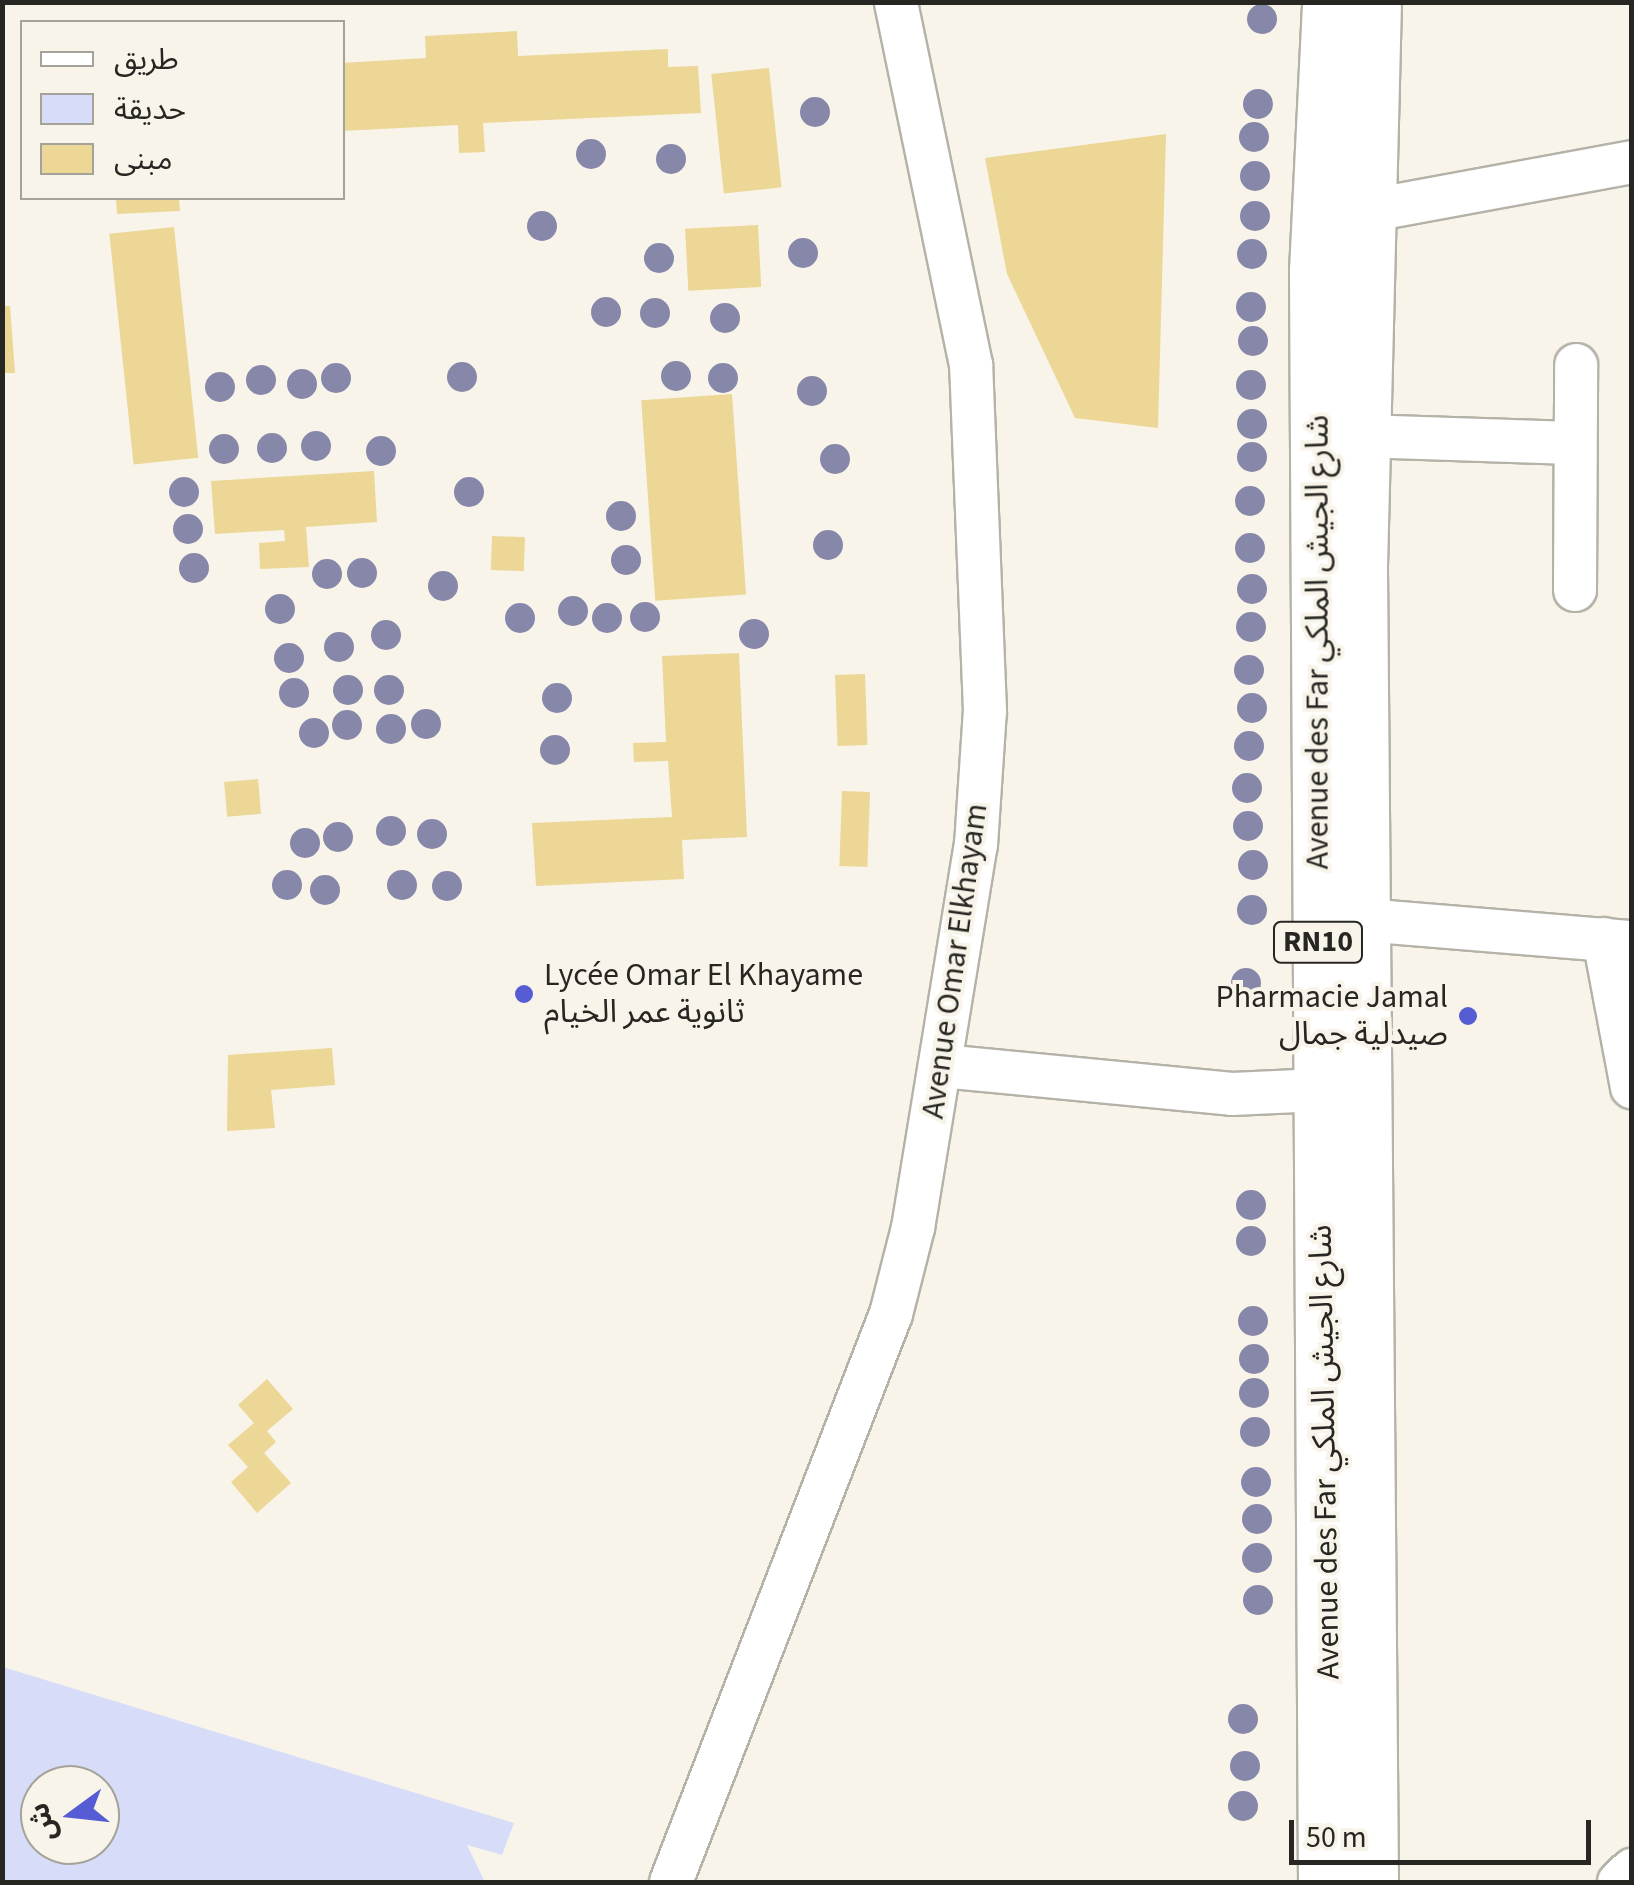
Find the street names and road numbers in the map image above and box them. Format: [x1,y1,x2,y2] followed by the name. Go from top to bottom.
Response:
[1299,415,1337,869] street label: Avenue des Far شارع الجيش الملكي
[914,801,996,1121] street label: Avenue Omar Elkhayam
[1270,917,1366,967] road number: RN10
[1302,1224,1348,1680] street label: Avenue des Far شارع الجيش الملكي

